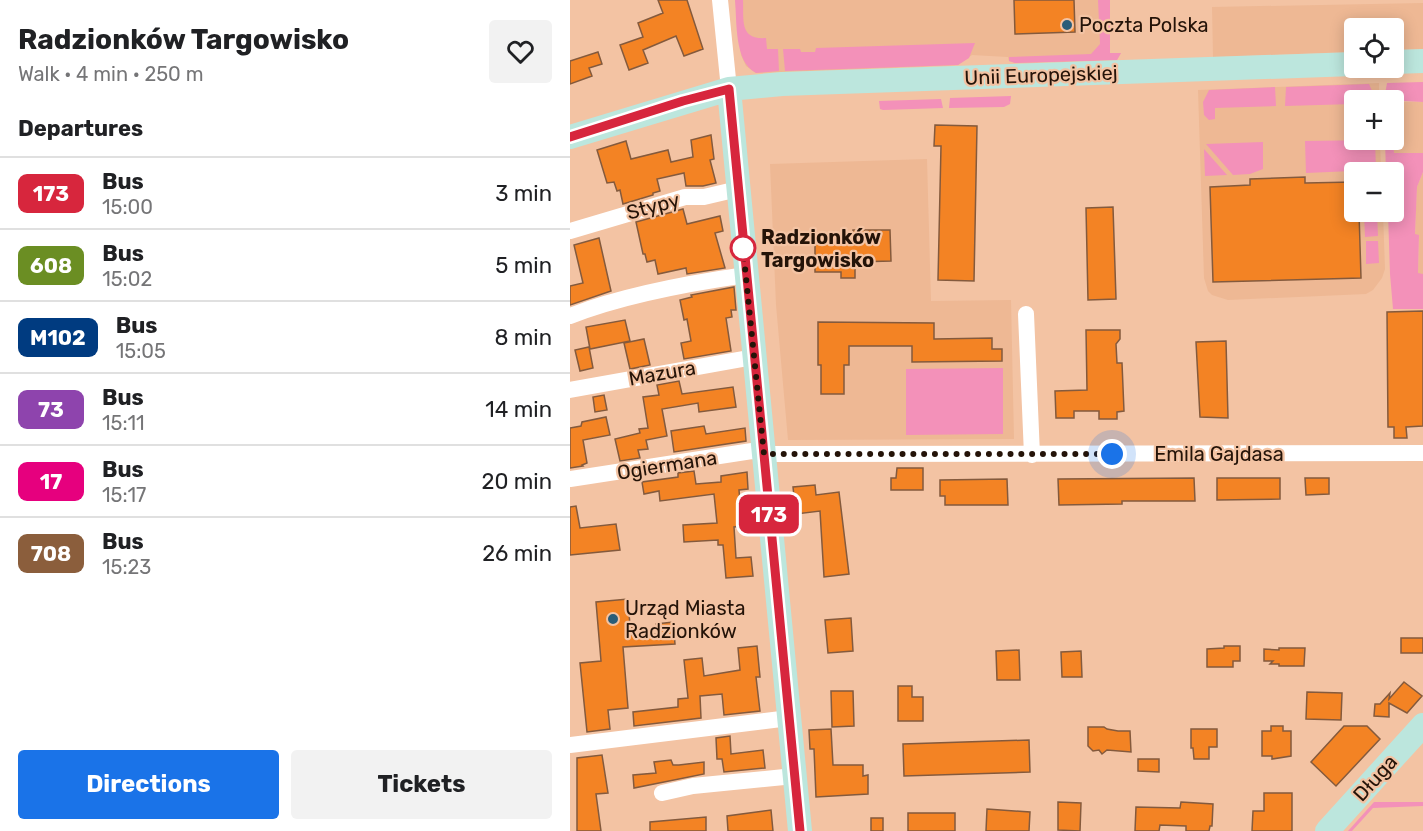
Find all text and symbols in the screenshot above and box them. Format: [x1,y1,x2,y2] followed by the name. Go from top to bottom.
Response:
[1079,13,1209,37] place label: Poczta Polska
[1060,18,1074,32] marker: Poczta Polska
[1344,18,1404,222] map controls
[1344,18,1404,78] button: locate
[489,20,552,83] button: heart
[18,23,349,56] text: Radzionków Targowisko
[964,60,1118,90] street label: Unii Europejskiej
[18,62,203,86] text: Walk · 4 min · 250 m
[1344,90,1404,150] button: +
[18,115,143,142] text: Departures
[1344,162,1404,222] button: −
[102,168,144,195] text: Bus
[495,180,552,207] text: 3 min
[33,181,69,206] text: 173
[624,187,682,225] street label: Stypy
[102,195,153,219] text: 15:00
[761,225,881,272] place label: Radzionków Targowisko
[730,235,756,261] marker: Radzionków Targowisko
[102,240,144,267] text: Bus
[495,252,552,279] text: 5 min
[30,253,72,278] text: 608
[102,267,152,291] text: 15:02
[116,312,158,339] text: Bus
[494,324,552,351] text: 8 min
[30,325,86,350] text: M102
[116,339,166,363] text: 15:05
[627,355,697,391] street label: Mazura
[102,384,144,411] text: Bus
[485,396,552,423] text: 14 min
[38,397,64,422] text: 73
[102,411,145,435] text: 15:11
[1097,439,1127,469] your location
[1154,442,1284,466] street label: Emila Gajdasa
[615,445,719,485] street label: Ogiermana
[102,456,144,483] text: Bus
[482,468,552,495] text: 20 min
[40,469,62,494] text: 17
[102,483,146,507] text: 15:17
[734,494,804,534] line badge: 173
[751,502,787,527] text: 173
[102,528,144,555] text: Bus
[482,540,552,567] text: 26 min
[31,541,71,566] text: 708
[102,555,151,579] text: 15:23
[625,596,745,643] place label: Urząd Miasta Radzionków
[606,612,620,626] marker: Urząd Miasta Radzionków
[18,750,279,819] button: Directions
[291,750,552,819] button: Tickets
[1348,750,1402,806] street label: Długa

